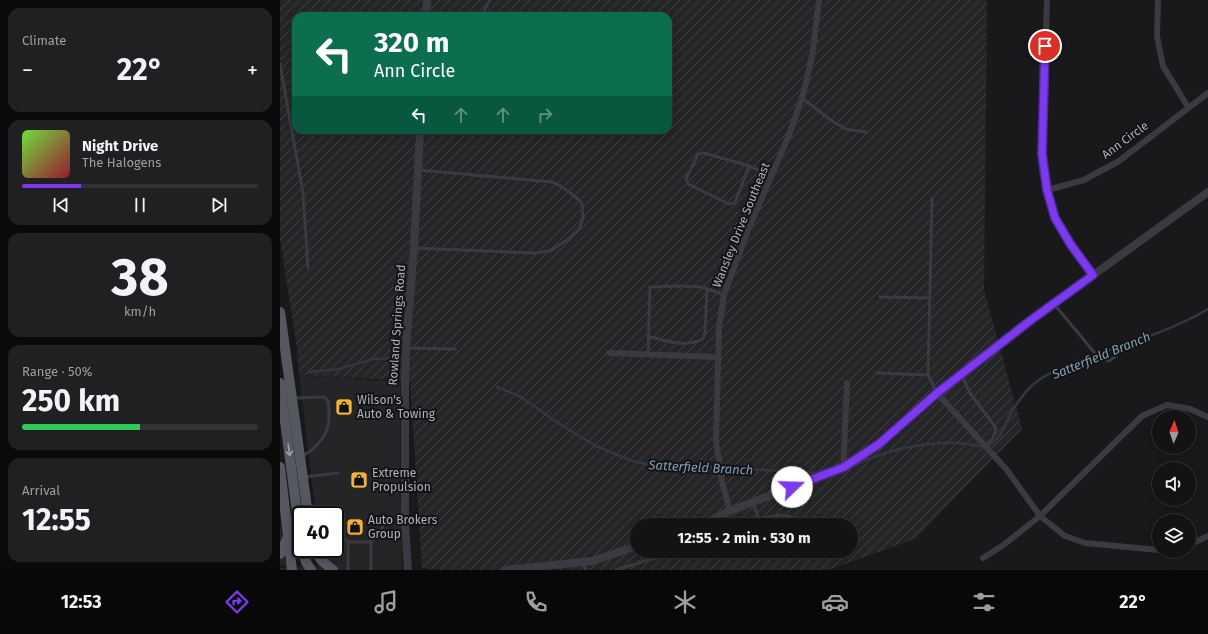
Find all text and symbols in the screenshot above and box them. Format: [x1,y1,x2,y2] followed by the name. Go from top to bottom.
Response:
[374,26,449,59] text: 320 m
[308,28,360,80] icon: left
[1028,29,1062,63] pin
[22,33,66,48] text: Climate
[1034,35,1056,57] icon: arrive
[117,52,163,88] text: 22°
[22,57,33,84] text: −
[247,57,258,84] text: +
[374,60,455,82] text: Ann Circle
[408,104,430,126] icon: left
[450,104,472,126] icon: ahead
[492,104,514,126] icon: ahead
[534,104,556,126] icon: right
[1099,118,1151,162] street label: Ann Circle
[82,137,158,155] text: Night Drive
[82,155,161,170] text: The Halogens
[709,160,773,290] street label: Wansley Drive Southeast
[50,194,72,216] icon: previous
[129,194,151,216] icon: pause
[208,194,230,216] icon: next
[111,246,169,309] text: 38
[386,264,408,386] street label: Rowland Springs Road
[124,304,156,319] text: km/h
[1049,329,1153,382] water label: Satterfield Branch
[22,364,93,379] text: Range · 50%
[22,383,120,419] text: 250 km
[357,393,436,421] place label: Wilson's Auto & Towing
[334,397,354,417] shop icon: Wilson's Auto & Towing
[1152,410,1196,454] north arrow
[1152,410,1196,558] map controls
[286,443,293,456] one-way arrow
[647,457,754,478] water label: Satterfield Branch
[1152,462,1196,506] button: sound
[372,466,431,494] place label: Extreme Propulsion
[771,466,813,508] position arrow
[349,470,369,490] shop icon: Extreme Propulsion
[22,483,60,498] text: Arrival
[22,502,91,538] text: 12:55
[292,506,344,558] speed limit sign: 40
[368,513,438,541] place label: Auto Brokers Group
[1152,514,1196,558] button: layers
[345,517,365,537] shop icon: Auto Brokers Group
[677,529,811,547] text: 12:55 · 2 min · 530 m
[223,588,251,616] icon: directions
[372,588,400,616] icon: music
[522,588,550,616] icon: phone
[671,588,699,616] icon: climate
[821,588,849,616] icon: car
[970,588,998,616] icon: filters
[61,591,102,613] text: 12:53
[1119,591,1147,613] text: 22°

